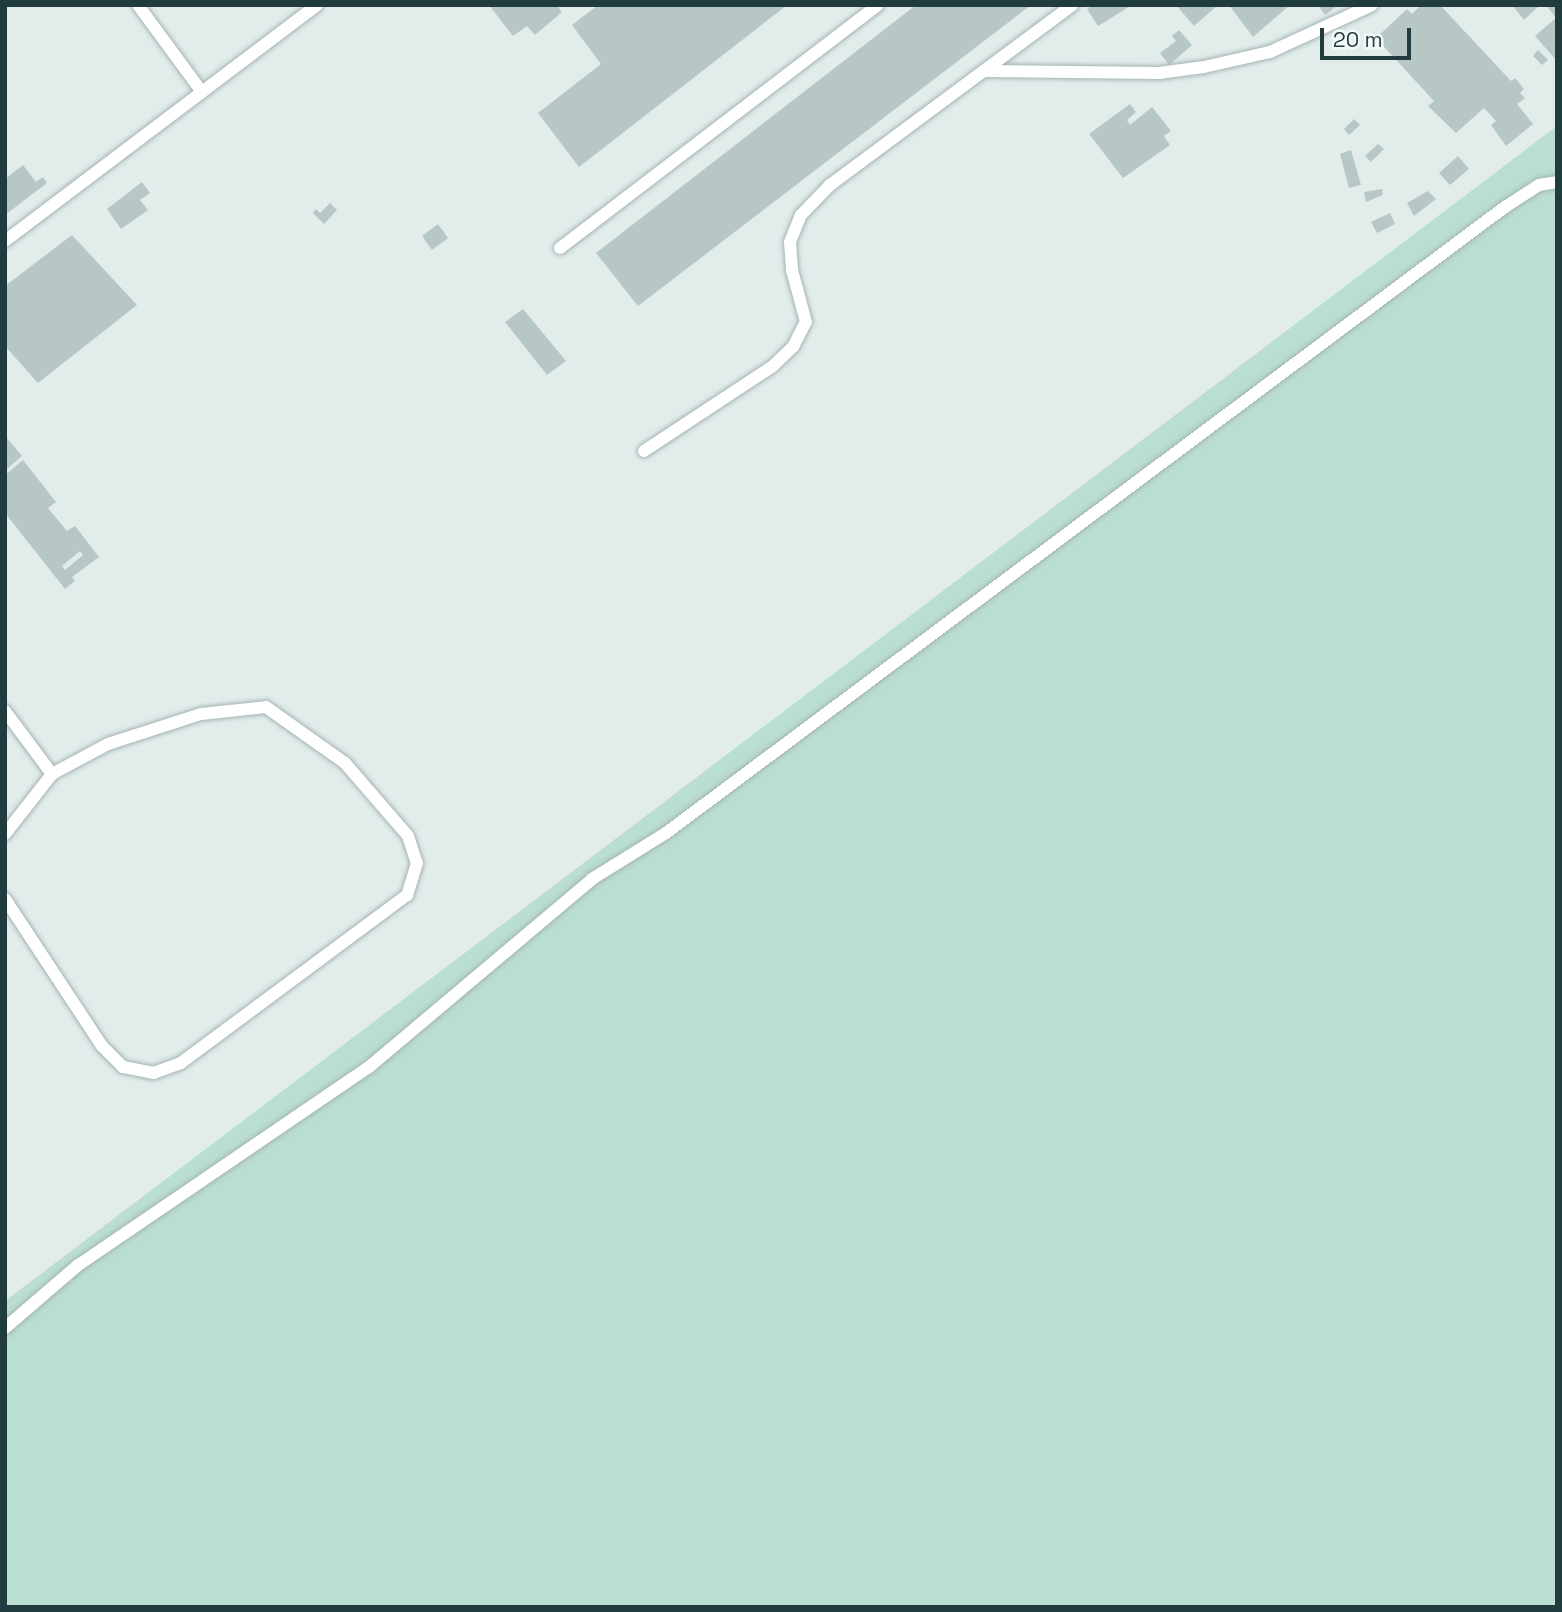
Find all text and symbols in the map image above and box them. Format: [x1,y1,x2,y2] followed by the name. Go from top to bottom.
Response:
[1324,14,1415,58] scale bar
[1333,26,1383,53] text: 20 m

